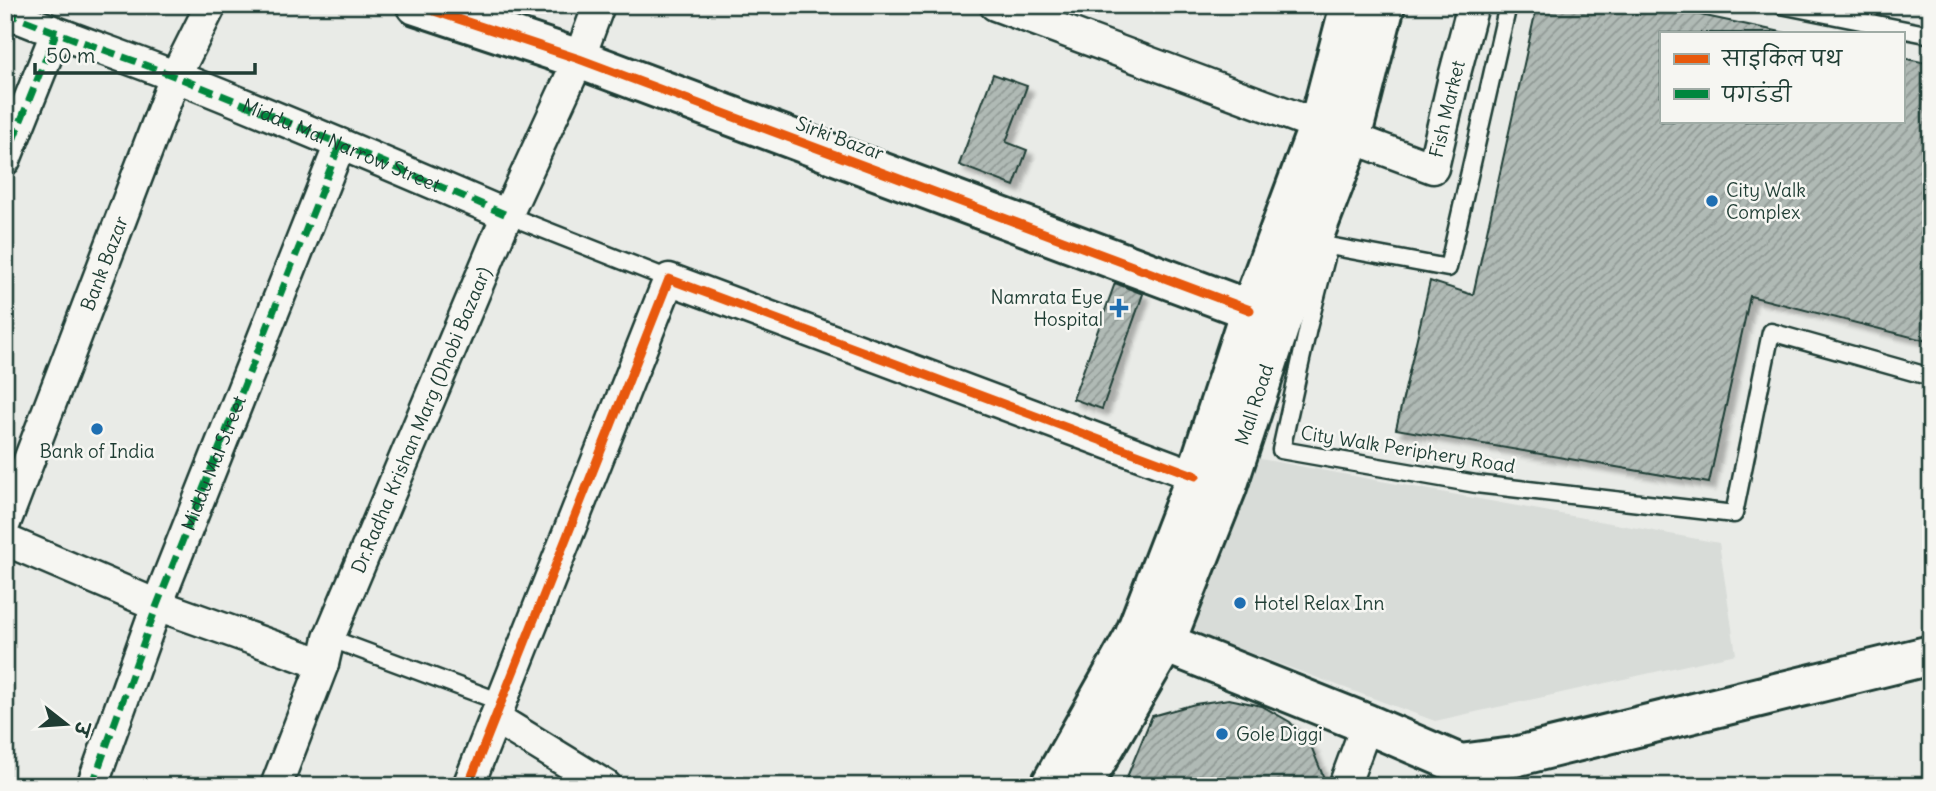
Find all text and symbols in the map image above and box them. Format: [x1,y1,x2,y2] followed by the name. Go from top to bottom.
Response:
[35,32,256,76] scale bar
[1660,32,1904,122] legend
[46,42,95,69] text: 50 m
[1721,43,1843,72] text: साइकिल पथ
[1424,58,1470,160] street label: Fish Market
[1721,79,1793,108] text: पगडंडी
[239,93,444,197] street label: Middu Mal Narrow Street
[793,111,888,165] street label: Sirki Bazar
[1726,178,1806,224] place label: City Walk Complex
[1704,193,1720,209] marker: City Walk Complex
[75,212,133,314] street label: Bank Bazar
[346,263,496,577] street label: Dr.Radha Krishan Marg (Dhobi Bazaar)
[990,285,1103,331] place label: Namrata Eye Hospital
[1109,298,1129,318] marker: Namrata Eye Hospital
[1230,361,1278,448] street label: Mall Road
[176,392,251,534] street label: Middu Mal Street
[1299,420,1517,478] street label: City Walk Periphery Road
[89,421,105,437] marker: Bank of India
[39,439,155,463] place label: Bank of India
[1254,591,1384,615] place label: Hotel Relax Inn
[1232,595,1248,611] marker: Hotel Relax Inn
[32,690,102,760] north arrow
[68,717,96,741] text: उ
[1236,722,1323,746] place label: Gole Diggi
[1214,726,1230,742] marker: Gole Diggi

